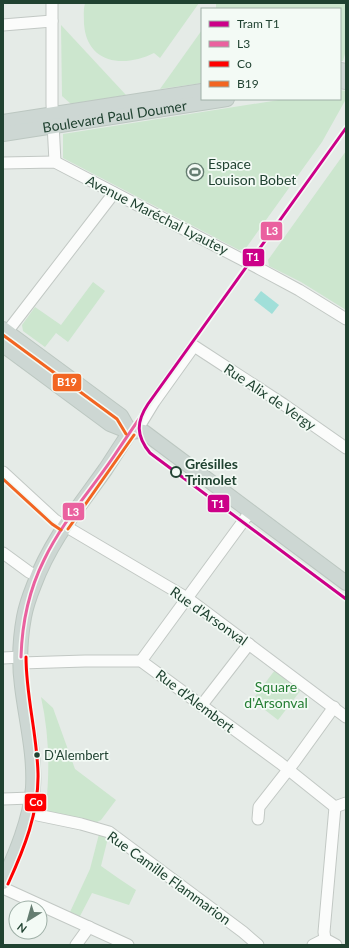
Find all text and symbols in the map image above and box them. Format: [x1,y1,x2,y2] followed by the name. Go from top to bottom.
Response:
[201,8,341,100] legend
[237,16,280,31] text: Tram T1
[237,36,250,51] text: L3
[237,56,252,71] text: Co
[237,76,259,91] text: B19
[41,96,188,136] street label: Boulevard Paul Doumer
[208,155,296,188] place label: Espace Louison Bobet
[185,162,205,182] sports icon: Espace Louison Bobet
[83,171,232,258] street label: Avenue Maréchal Lyautey
[260,221,283,241] line badge: L3
[266,224,278,237] text: L3
[242,248,265,267] line badge: T1
[247,250,259,263] text: T1
[221,360,320,434] street label: Rue Alix de Vergy
[52,373,82,392] line badge: B19
[57,375,77,388] text: B19
[185,455,238,488] place label: Grésilles Trimolet
[170,466,182,478] marker: Grésilles Trimolet
[207,494,230,513] line badge: T1
[212,497,224,510] text: T1
[62,502,85,521] line badge: L3
[67,505,79,518] text: L3
[167,583,251,649] street label: Rue d'Arsonval
[153,665,238,736] street label: Rue d'Alembert
[244,678,308,711] park label: Square d'Arsonval
[44,747,109,763] place label: D'Alembert
[32,750,42,760] marker: D'Alembert
[24,793,47,812] line badge: Co
[29,795,43,808] text: Co
[104,827,234,928] street label: Rue Camille Flammarion
[8,900,48,940] north arrow
[14,921,29,936] text: N

